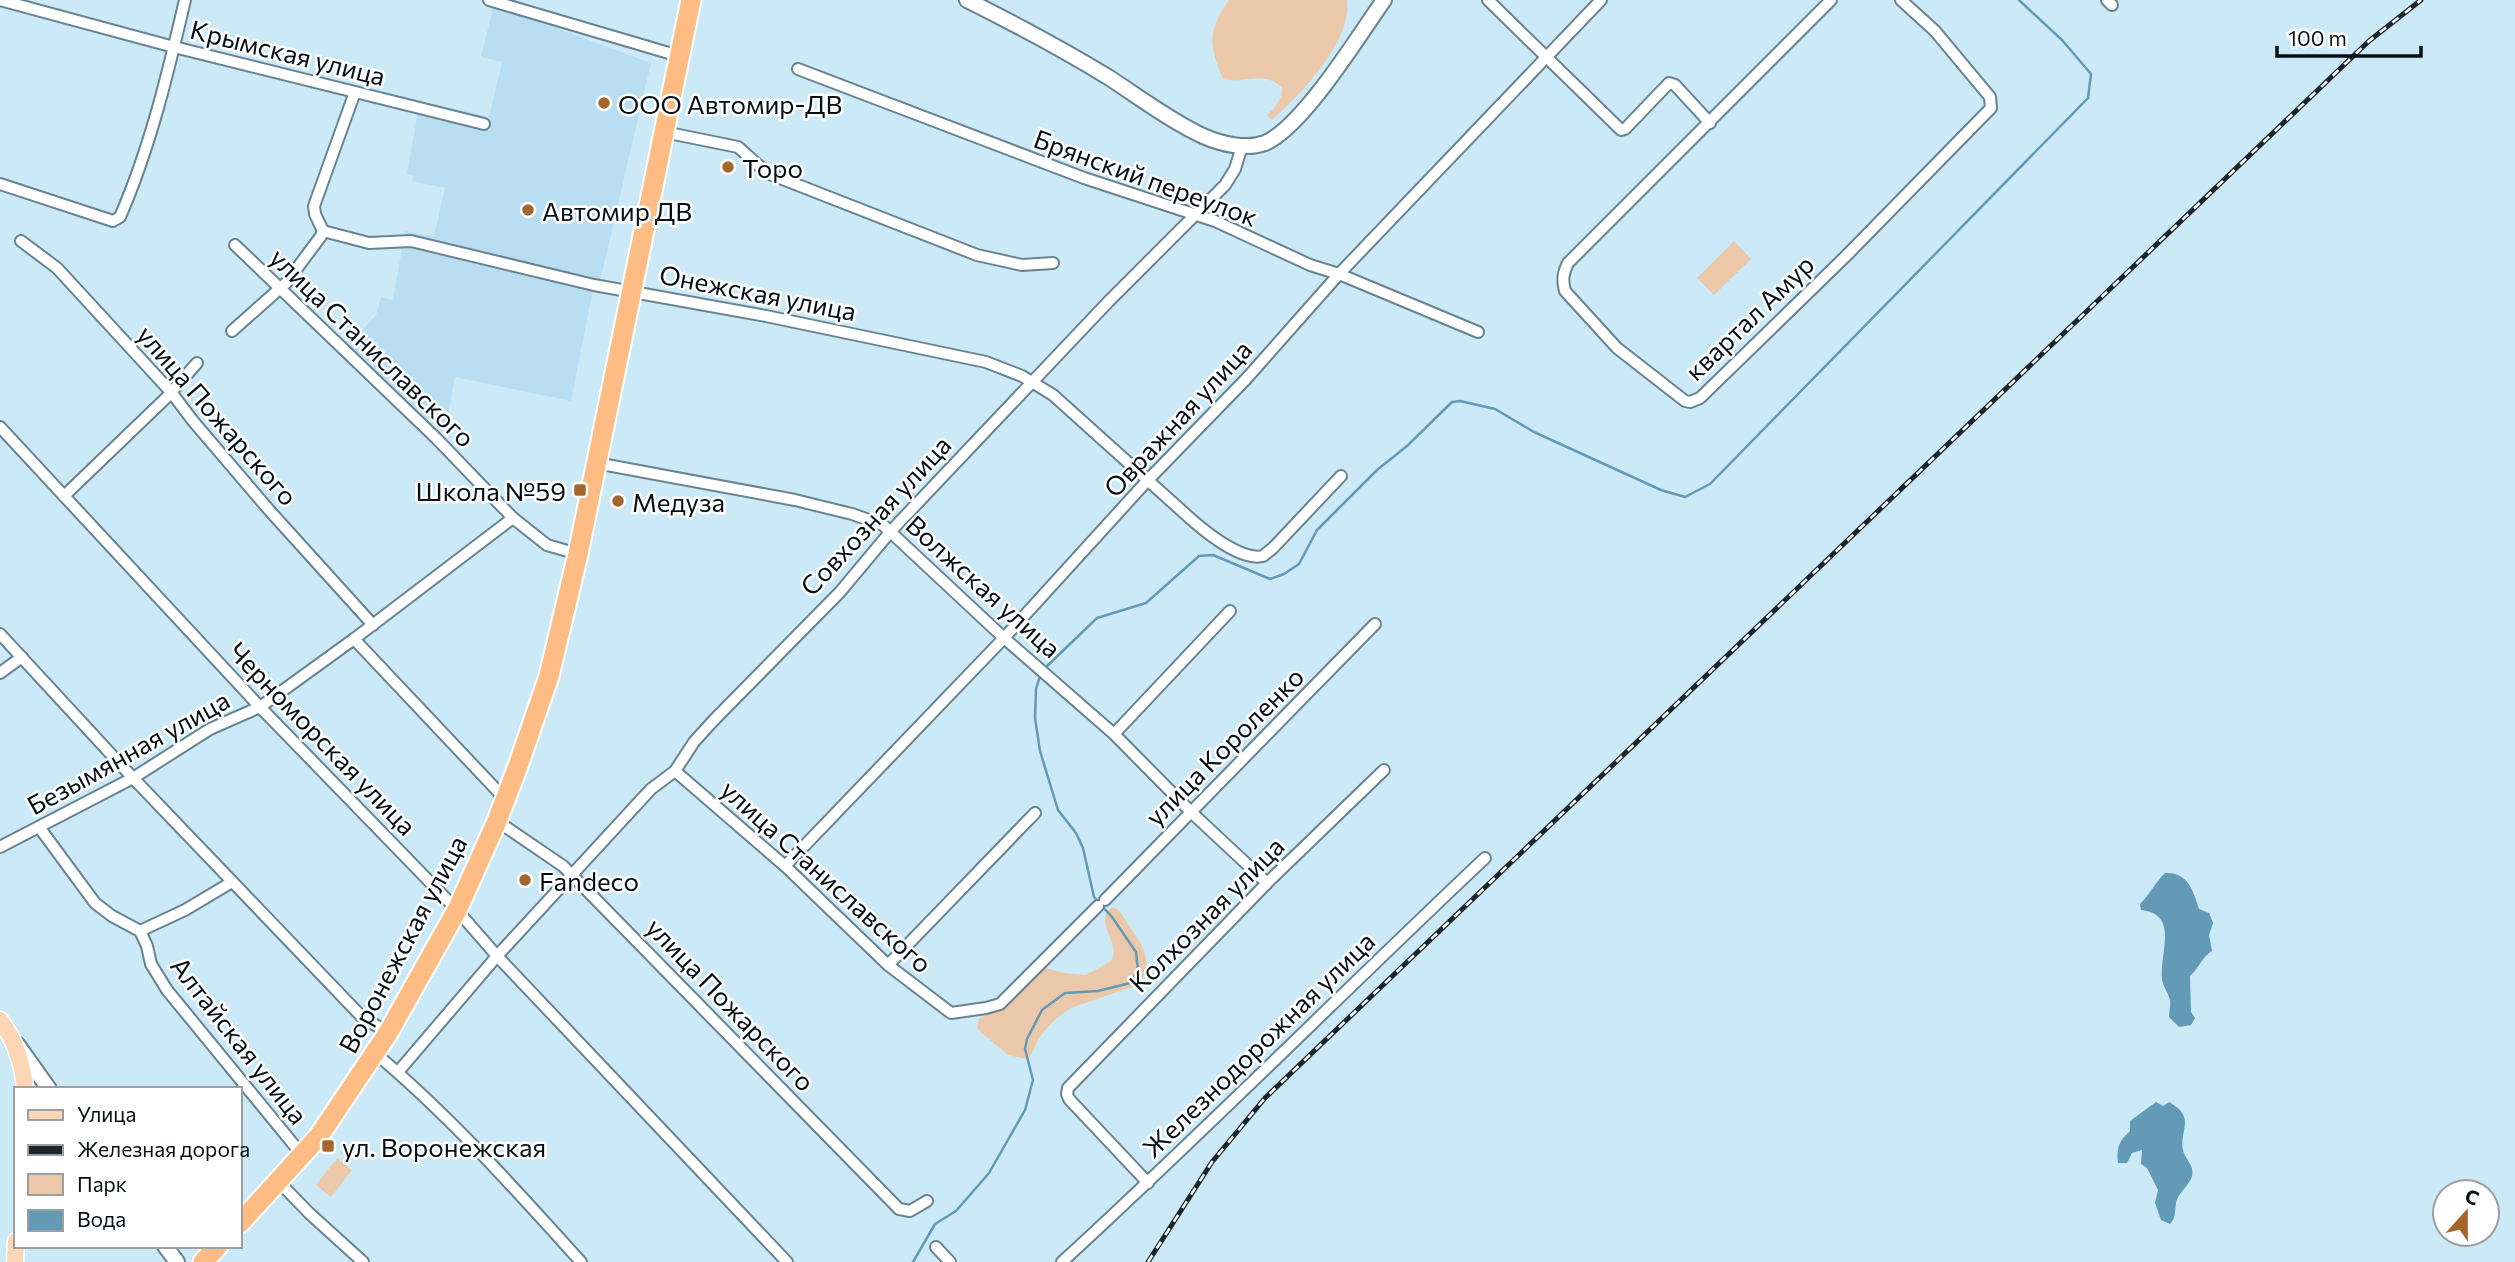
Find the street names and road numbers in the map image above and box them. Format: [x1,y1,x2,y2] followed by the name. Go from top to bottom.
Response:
[187,13,389,91] street label: Крымская улица
[1030,122,1262,232] street label: Брянский переулок
[264,241,482,453] street label: улица Станиславского
[1678,248,1820,386] street label: квартал Амур
[657,258,859,326] street label: Онежская улица
[131,319,305,511] street label: улица Пожарского
[1097,333,1257,503] street label: Овражная улица
[793,429,957,601] street label: Совхозная улица
[900,509,1068,663] street label: Волжская улица
[223,635,423,841] street label: Черноморская улица
[1138,660,1310,832] street label: улица Короленко
[21,684,235,820] street label: Безымянная улица
[715,773,939,979] street label: улица Станиславского
[332,830,472,1058] street label: Воронежская улица
[1122,830,1290,998] street label: Колхозная улица
[641,911,821,1097] street label: улица Пожарского
[1135,925,1381,1163] street label: Железнодорожная улица
[165,950,315,1130] street label: Алтайская улица

